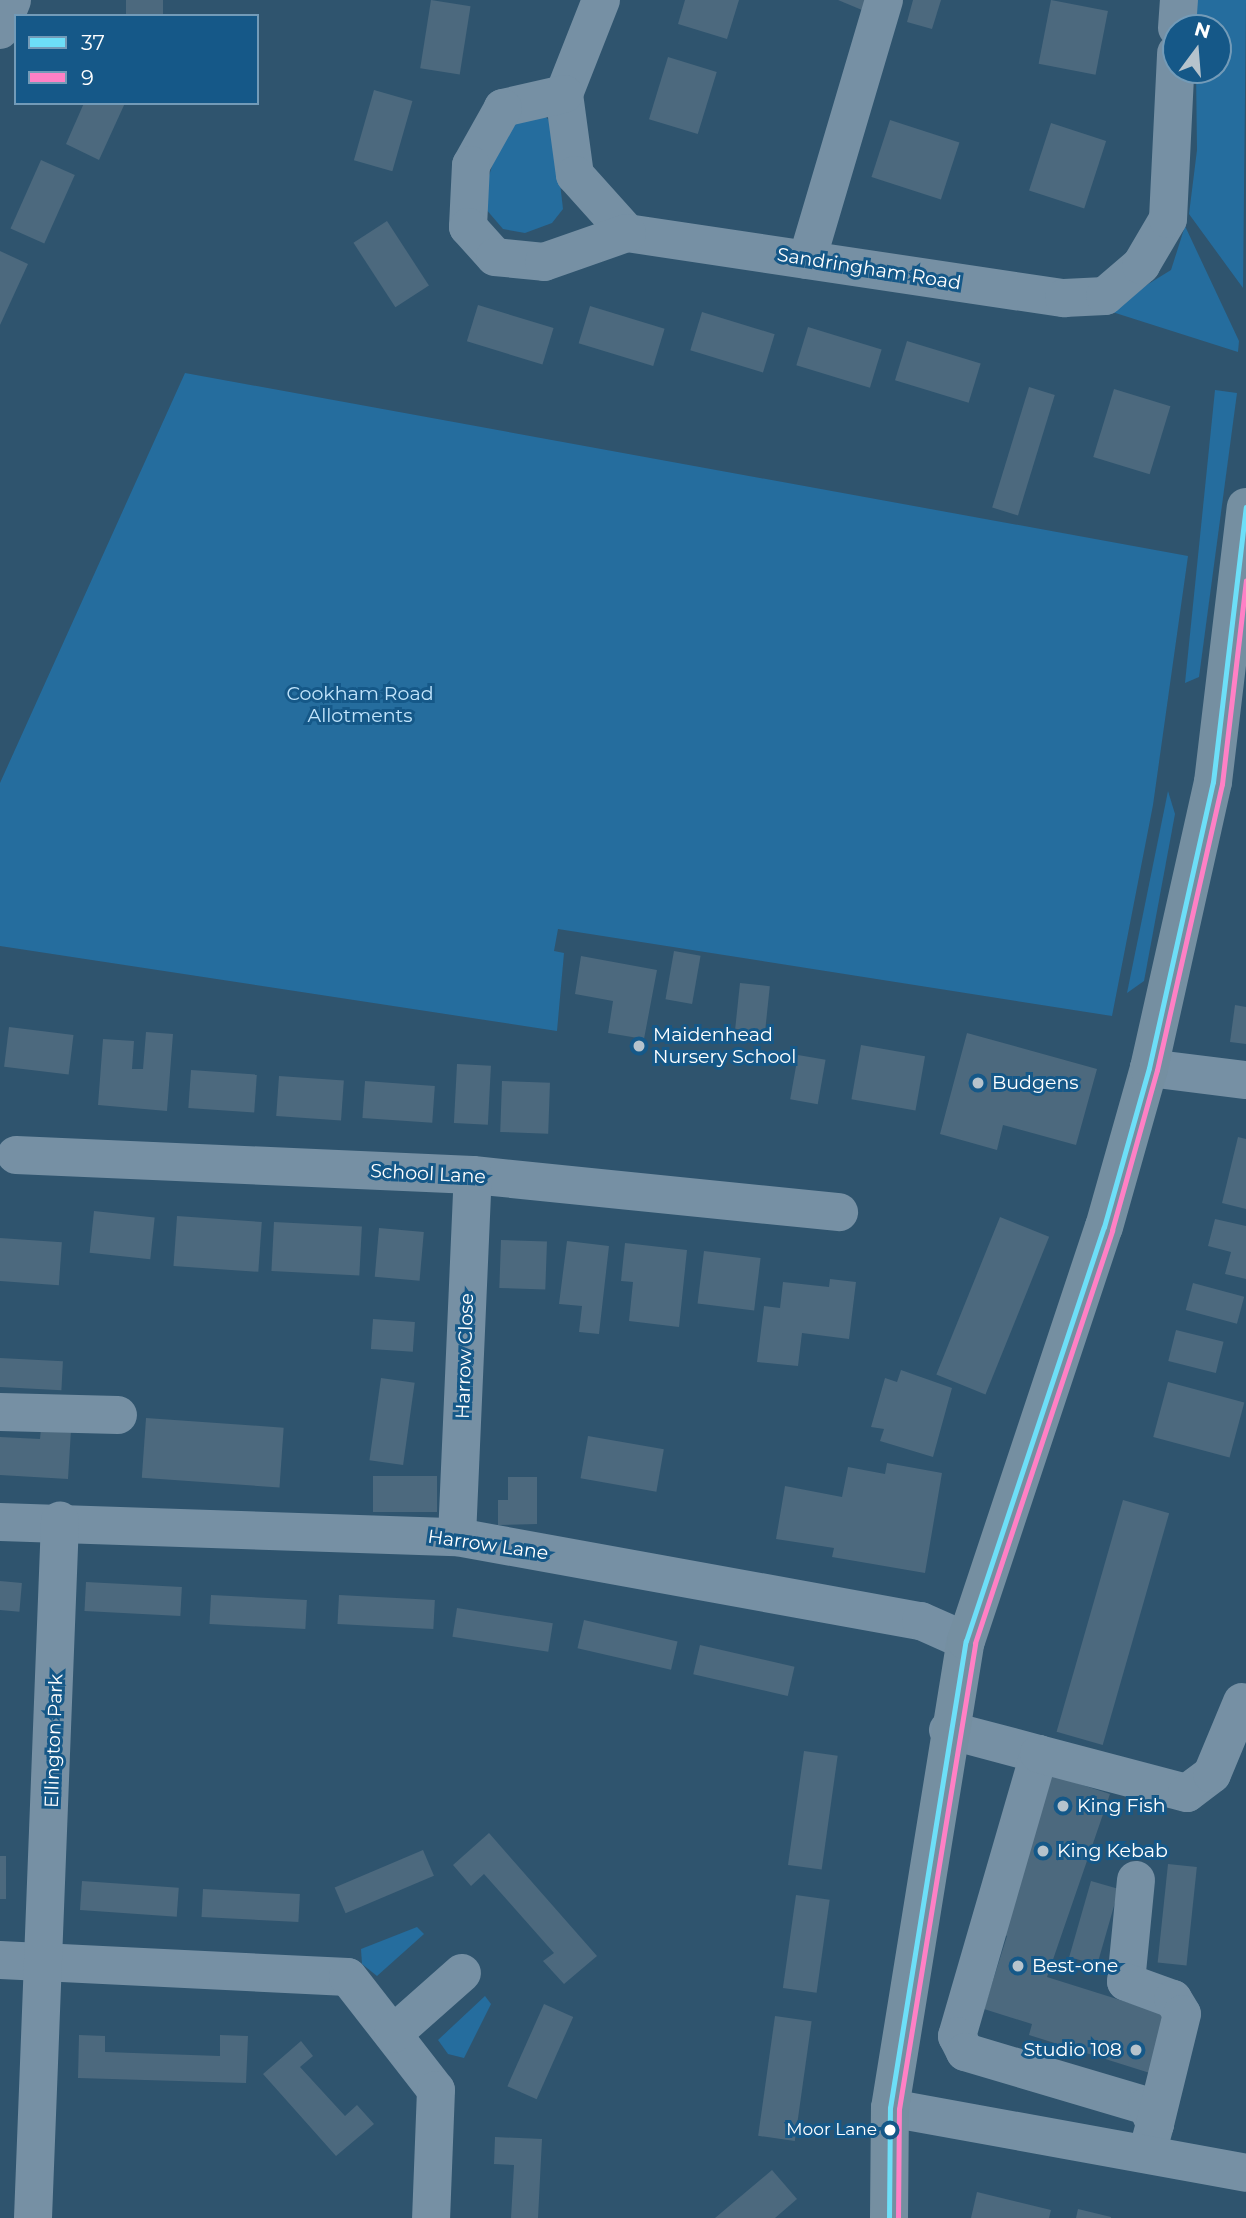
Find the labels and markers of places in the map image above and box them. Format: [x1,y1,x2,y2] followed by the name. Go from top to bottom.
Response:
[653,1024,796,1068] place label: Maidenhead Nursery School
[631,1038,647,1054] marker: Maidenhead Nursery School
[992,1072,1079,1094] place label: Budgens
[970,1075,986,1091] marker: Budgens
[1077,1795,1166,1817] place label: King Fish
[1055,1798,1071,1814] marker: King Fish
[1057,1840,1168,1862] place label: King Kebab
[1035,1843,1051,1859] marker: King Kebab
[1032,1955,1118,1977] place label: Best-one
[1010,1958,1026,1974] marker: Best-one
[1023,2039,1122,2061] place label: Studio 108
[1128,2042,1144,2058] marker: Studio 108
[786,2120,877,2140] place label: Moor Lane
[883,2123,897,2137] marker: Moor Lane

